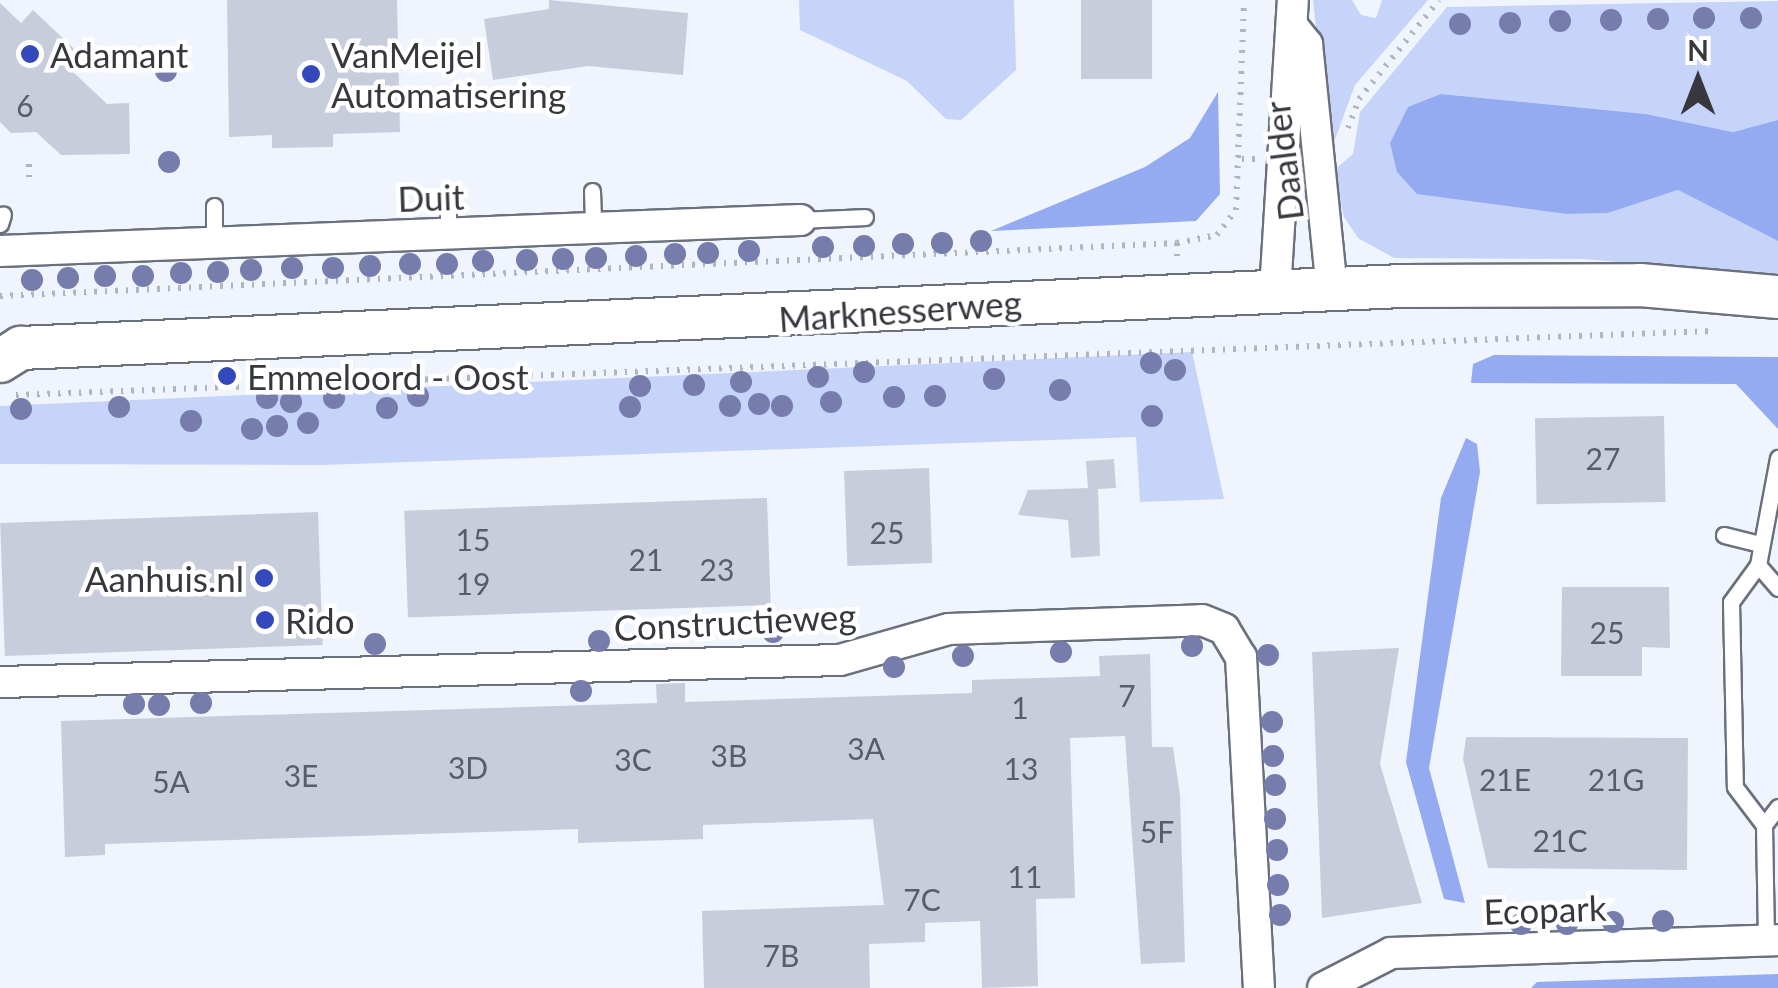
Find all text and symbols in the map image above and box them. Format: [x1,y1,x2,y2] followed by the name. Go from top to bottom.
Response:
[1648,30,1748,130] north arrow
[50,33,188,75] place label: Adamant
[331,33,566,115] place label: VanMeijel Automatisering
[1687,33,1709,67] text: N
[19,43,41,65] marker: Adamant
[300,63,322,85] marker: VanMeijel Automatisering
[16,87,34,123] house number: 6
[1255,99,1311,223] street label: Daalder
[397,175,465,219] street label: Duit
[777,281,1023,339] street label: Marknesserweg
[247,355,529,397] place label: Emmeloord - Oost
[216,365,238,387] marker: Emmeloord - Oost
[1586,440,1620,476] house number: 27
[870,514,904,550] house number: 25
[456,521,490,557] house number: 15
[629,541,663,577] house number: 21
[700,551,734,587] house number: 23
[85,557,244,599] place label: Aanhuis.nl
[456,565,490,601] house number: 19
[253,567,275,589] marker: Aanhuis.nl
[613,594,857,648] street label: Constructieweg
[285,599,355,641] place label: Rido
[254,609,276,631] marker: Rido
[1590,614,1624,650] house number: 25
[1118,677,1136,713] house number: 7
[1011,689,1029,725] house number: 1
[847,730,885,766] house number: 3A
[711,737,747,773] house number: 3B
[614,741,652,777] house number: 3C
[448,749,488,785] house number: 3D
[1004,750,1038,786] house number: 13
[284,757,318,793] house number: 3E
[1479,761,1531,797] house number: 21E
[1588,761,1644,797] house number: 21G
[152,763,190,799] house number: 5A
[1140,813,1174,849] house number: 5F
[1533,822,1587,858] house number: 21C
[1008,858,1042,894] house number: 11
[903,881,941,917] house number: 7C
[1483,886,1607,932] street label: Ecopark
[763,937,799,973] house number: 7B

